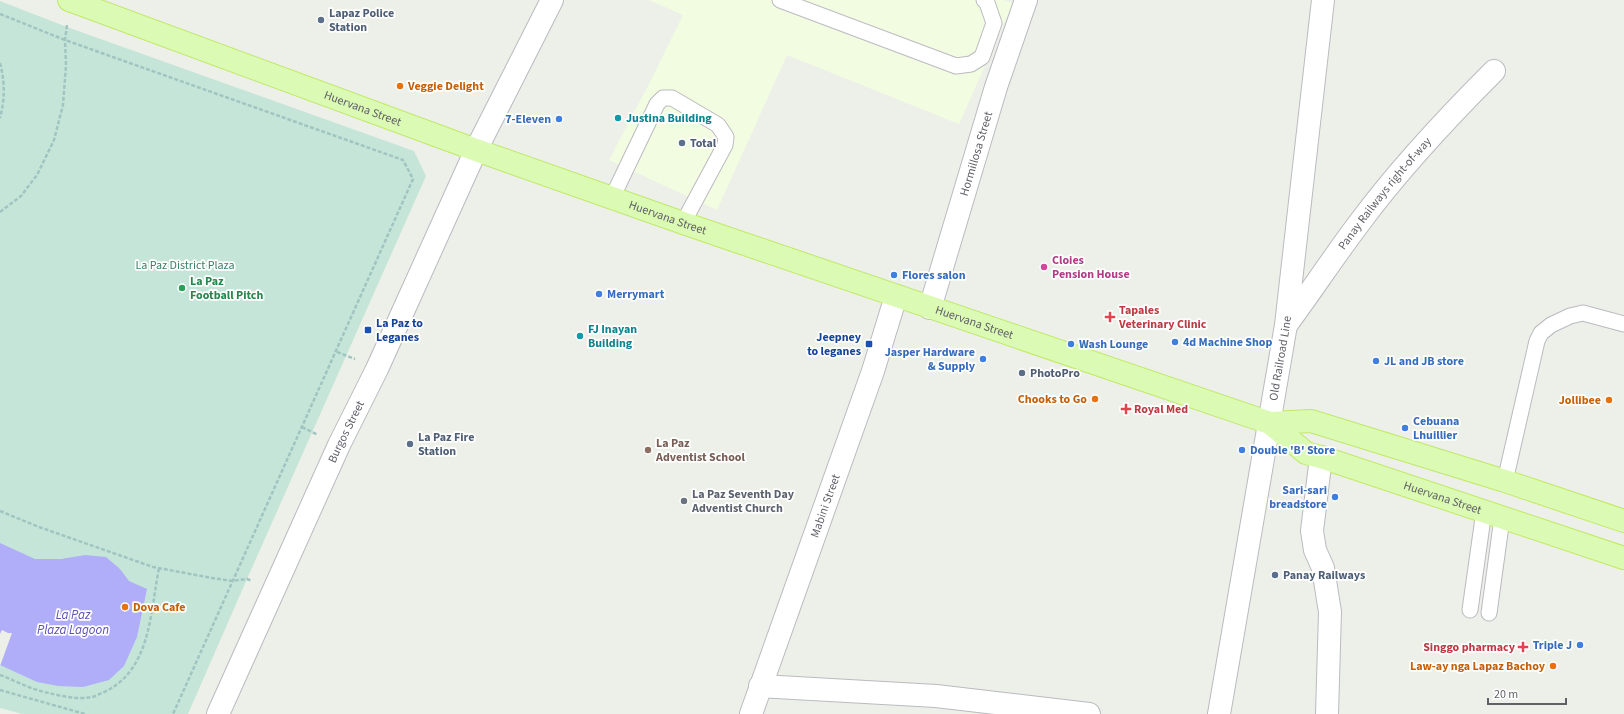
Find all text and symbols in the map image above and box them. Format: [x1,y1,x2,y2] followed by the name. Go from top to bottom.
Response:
[329,5,394,36] place label: Lapaz Police Station
[316,15,326,25] marker: Lapaz Police Station
[407,78,484,95] place label: Veggie Delight
[395,81,405,91] marker: Veggie Delight
[322,86,404,130] street label: Huervana Street
[955,109,997,198] street label: Hormillosa Street
[626,110,712,127] place label: Justina Building
[505,111,551,128] place label: 7-Eleven
[613,113,623,123] marker: Justina Building
[554,114,564,124] marker: 7-Eleven
[1334,133,1435,253] street label: Panay Railways right-of-way
[690,135,717,152] place label: Total
[677,138,687,148] marker: Total
[626,196,709,239] street label: Huervana Street
[1052,252,1130,283] place label: Cloies Pension House
[136,257,235,274] park label: La Paz District Plaza
[1039,262,1049,272] marker: Cloies Pension House
[902,267,966,284] place label: Flores salon
[889,270,899,280] marker: Flores salon
[190,273,263,304] place label: La Paz Football Pitch
[177,283,187,293] marker: La Paz Football Pitch
[607,286,665,303] place label: Merrymart
[594,289,604,299] marker: Merrymart
[933,301,1016,343] street label: Huervana Street
[1118,302,1207,333] place label: Tapales Veterinary Clinic
[1104,311,1116,323] marker: Tapales Veterinary Clinic
[376,315,423,346] place label: La Paz to Leganes
[1265,315,1295,402] street label: Old Railroad Line
[588,321,637,352] place label: FJ Inayan Building
[363,325,373,335] marker: La Paz to Leganes
[807,329,862,360] place label: Jeepney to leganes
[575,331,585,341] marker: FJ Inayan Building
[1183,334,1273,351] place label: 4d Machine Shop
[1079,336,1148,353] place label: Wash Lounge
[1170,337,1180,347] marker: 4d Machine Shop
[864,339,874,349] marker: Jeepney to leganes
[1066,339,1076,349] marker: Wash Lounge
[885,344,976,375] place label: Jasper Hardware & Supply
[1384,353,1464,370] place label: JL and JB store
[978,354,988,364] marker: Jasper Hardware & Supply
[1371,356,1381,366] marker: JL and JB store
[1030,365,1080,382] place label: PhotoPro
[1017,368,1027,378] marker: PhotoPro
[1018,391,1087,408] place label: Chooks to Go
[1559,392,1601,409] place label: Jollibee
[1090,394,1100,404] marker: Chooks to Go
[1604,395,1614,405] marker: Jollibee
[324,398,368,466] street label: Burgos Street
[1134,401,1188,418] place label: Royal Med
[1121,404,1131,414] marker: Royal Med
[1413,413,1459,444] place label: Cebuana Lhuillier
[1400,423,1410,433] marker: Cebuana Lhuillier
[418,429,474,460] place label: La Paz Fire Station
[655,435,745,466] place label: La Paz Adventist School
[405,439,415,449] marker: La Paz Fire Station
[1250,442,1335,459] place label: Double 'B' Store
[643,445,653,455] marker: La Paz Adventist School
[1237,445,1247,455] marker: Double 'B' Store
[806,472,844,540] street label: Mabini Street
[1401,477,1484,518] street label: Huervana Street
[1269,482,1327,513] place label: Sari-sari breadstore
[691,486,795,517] place label: La Paz Seventh Day Adventist Church
[1330,492,1340,502] marker: Sari-sari breadstore
[679,496,689,506] marker: La Paz Seventh Day Adventist Church
[1283,567,1365,584] place label: Panay Railways
[1270,570,1280,580] marker: Panay Railways
[133,599,185,616] place label: Dova Cafe
[120,602,130,612] marker: Dova Cafe
[37,606,109,639] water label: La Paz Plaza Lagoon
[1533,637,1572,654] place label: Triple J
[1423,639,1516,656] place label: Singgo pharmacy
[1575,640,1585,650] marker: Triple J
[1518,642,1528,652] marker: Singgo pharmacy
[1410,658,1546,675] place label: Law-ay nga Lapaz Bachoy
[1548,661,1558,671] marker: Law-ay nga Lapaz Bachoy
[1488,680,1566,706] scale bar
[1494,686,1518,703] text: 20 m

